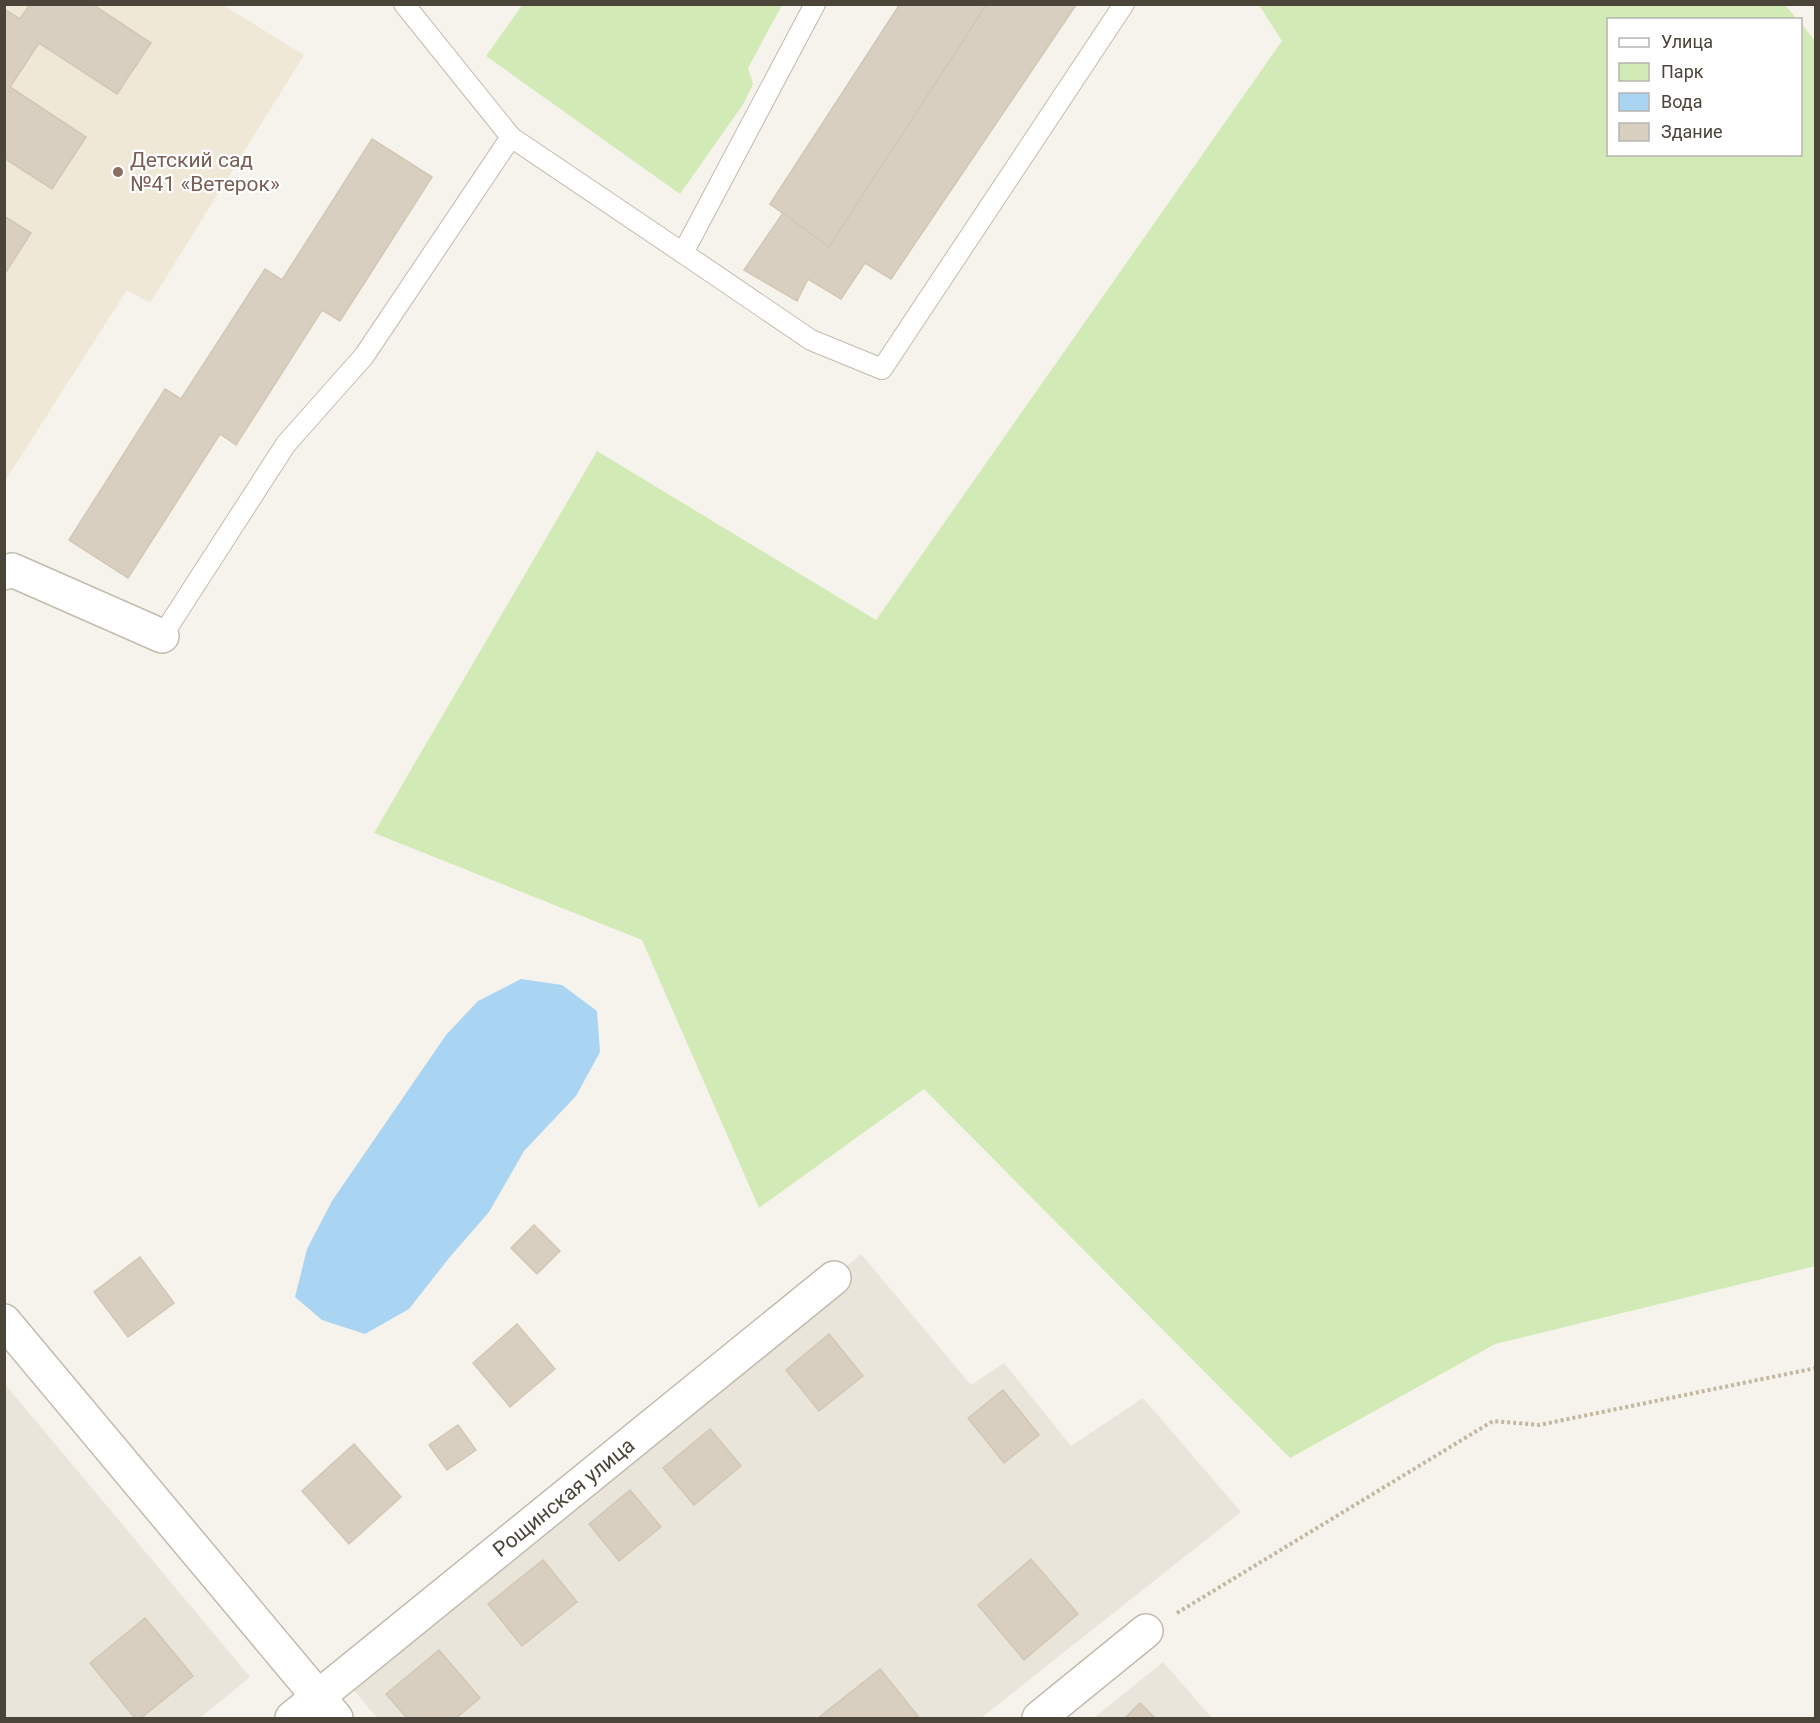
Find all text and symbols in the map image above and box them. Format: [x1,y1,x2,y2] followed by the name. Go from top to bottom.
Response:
[1607,18,1802,156] legend
[1661,31,1713,52] text: Улица
[1661,61,1704,82] text: Парк
[1661,91,1703,112] text: Вода
[1661,121,1723,142] text: Здание
[130,148,280,196] place label: Детский сад №41 «Ветерок»
[111,165,125,179] marker: Детский сад №41 «Ветерок»
[488,1433,639,1562] street label: Рощинская улица

